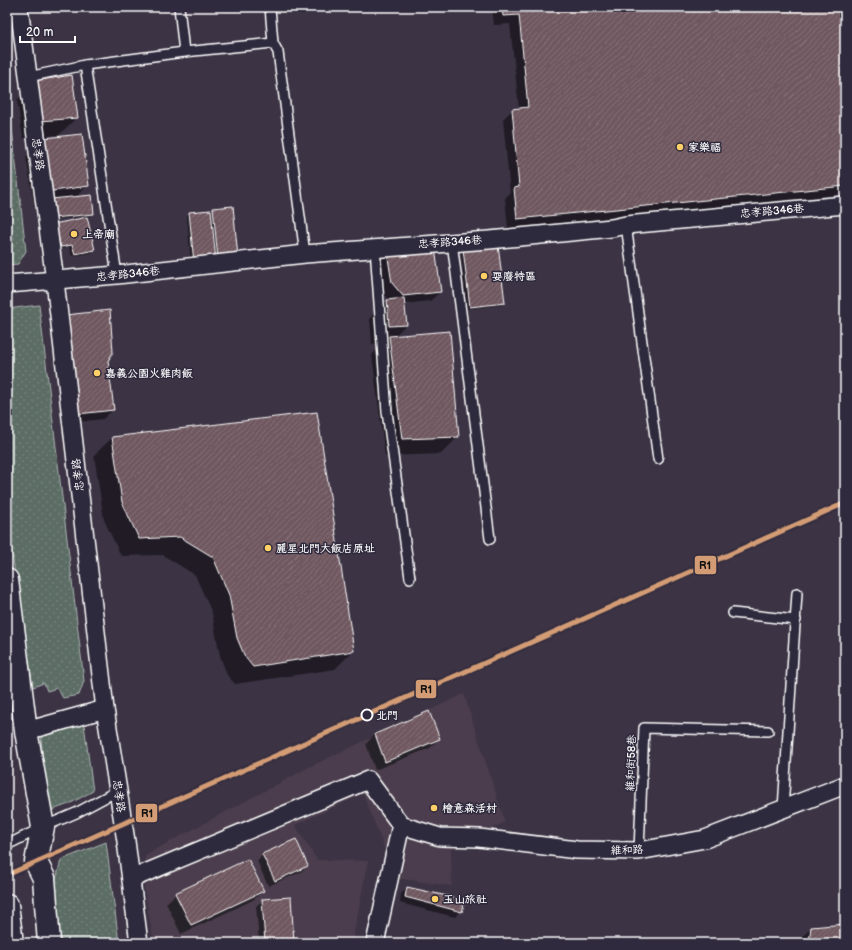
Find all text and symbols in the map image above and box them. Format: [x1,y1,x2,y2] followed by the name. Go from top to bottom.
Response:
[20,18,75,44] scale bar
[26,25,53,40] text: 20 m
[29,137,47,171] street label: 忠孝路
[688,141,721,154] place label: 家樂福
[675,142,685,152] marker: 家樂福
[739,202,805,220] street label: 忠孝路346巷
[82,228,115,241] place label: 上帝廟
[69,229,79,239] marker: 上帝廟
[418,233,482,251] street label: 忠孝路346巷
[95,264,161,284] street label: 忠孝路346巷
[492,270,536,283] place label: 耍廢特區
[479,271,489,281] marker: 耍廢特區
[105,367,193,380] place label: 嘉義公園火雞肉飯
[92,368,102,378] marker: 嘉義公園火雞肉飯
[70,458,86,492] street label: 忠孝路
[276,542,375,555] place label: 麗星北門大飯店原址
[263,543,273,553] marker: 麗星北門大飯店原址
[694,555,717,575] line badge: R1
[699,559,711,572] text: R1
[415,679,437,699] line badge: R1
[420,683,432,696] text: R1
[360,708,374,722] marker: 北門
[376,709,398,722] place label: 北門
[624,734,638,792] street label: 維和街58巷
[110,779,128,813] street label: 忠孝路
[442,802,497,815] place label: 檜意森活村
[135,803,158,823] line badge: R1
[429,803,439,813] marker: 檜意森活村
[141,807,153,820] text: R1
[610,843,644,857] street label: 維和路
[443,893,487,906] place label: 玉山旅社
[430,894,440,904] marker: 玉山旅社

